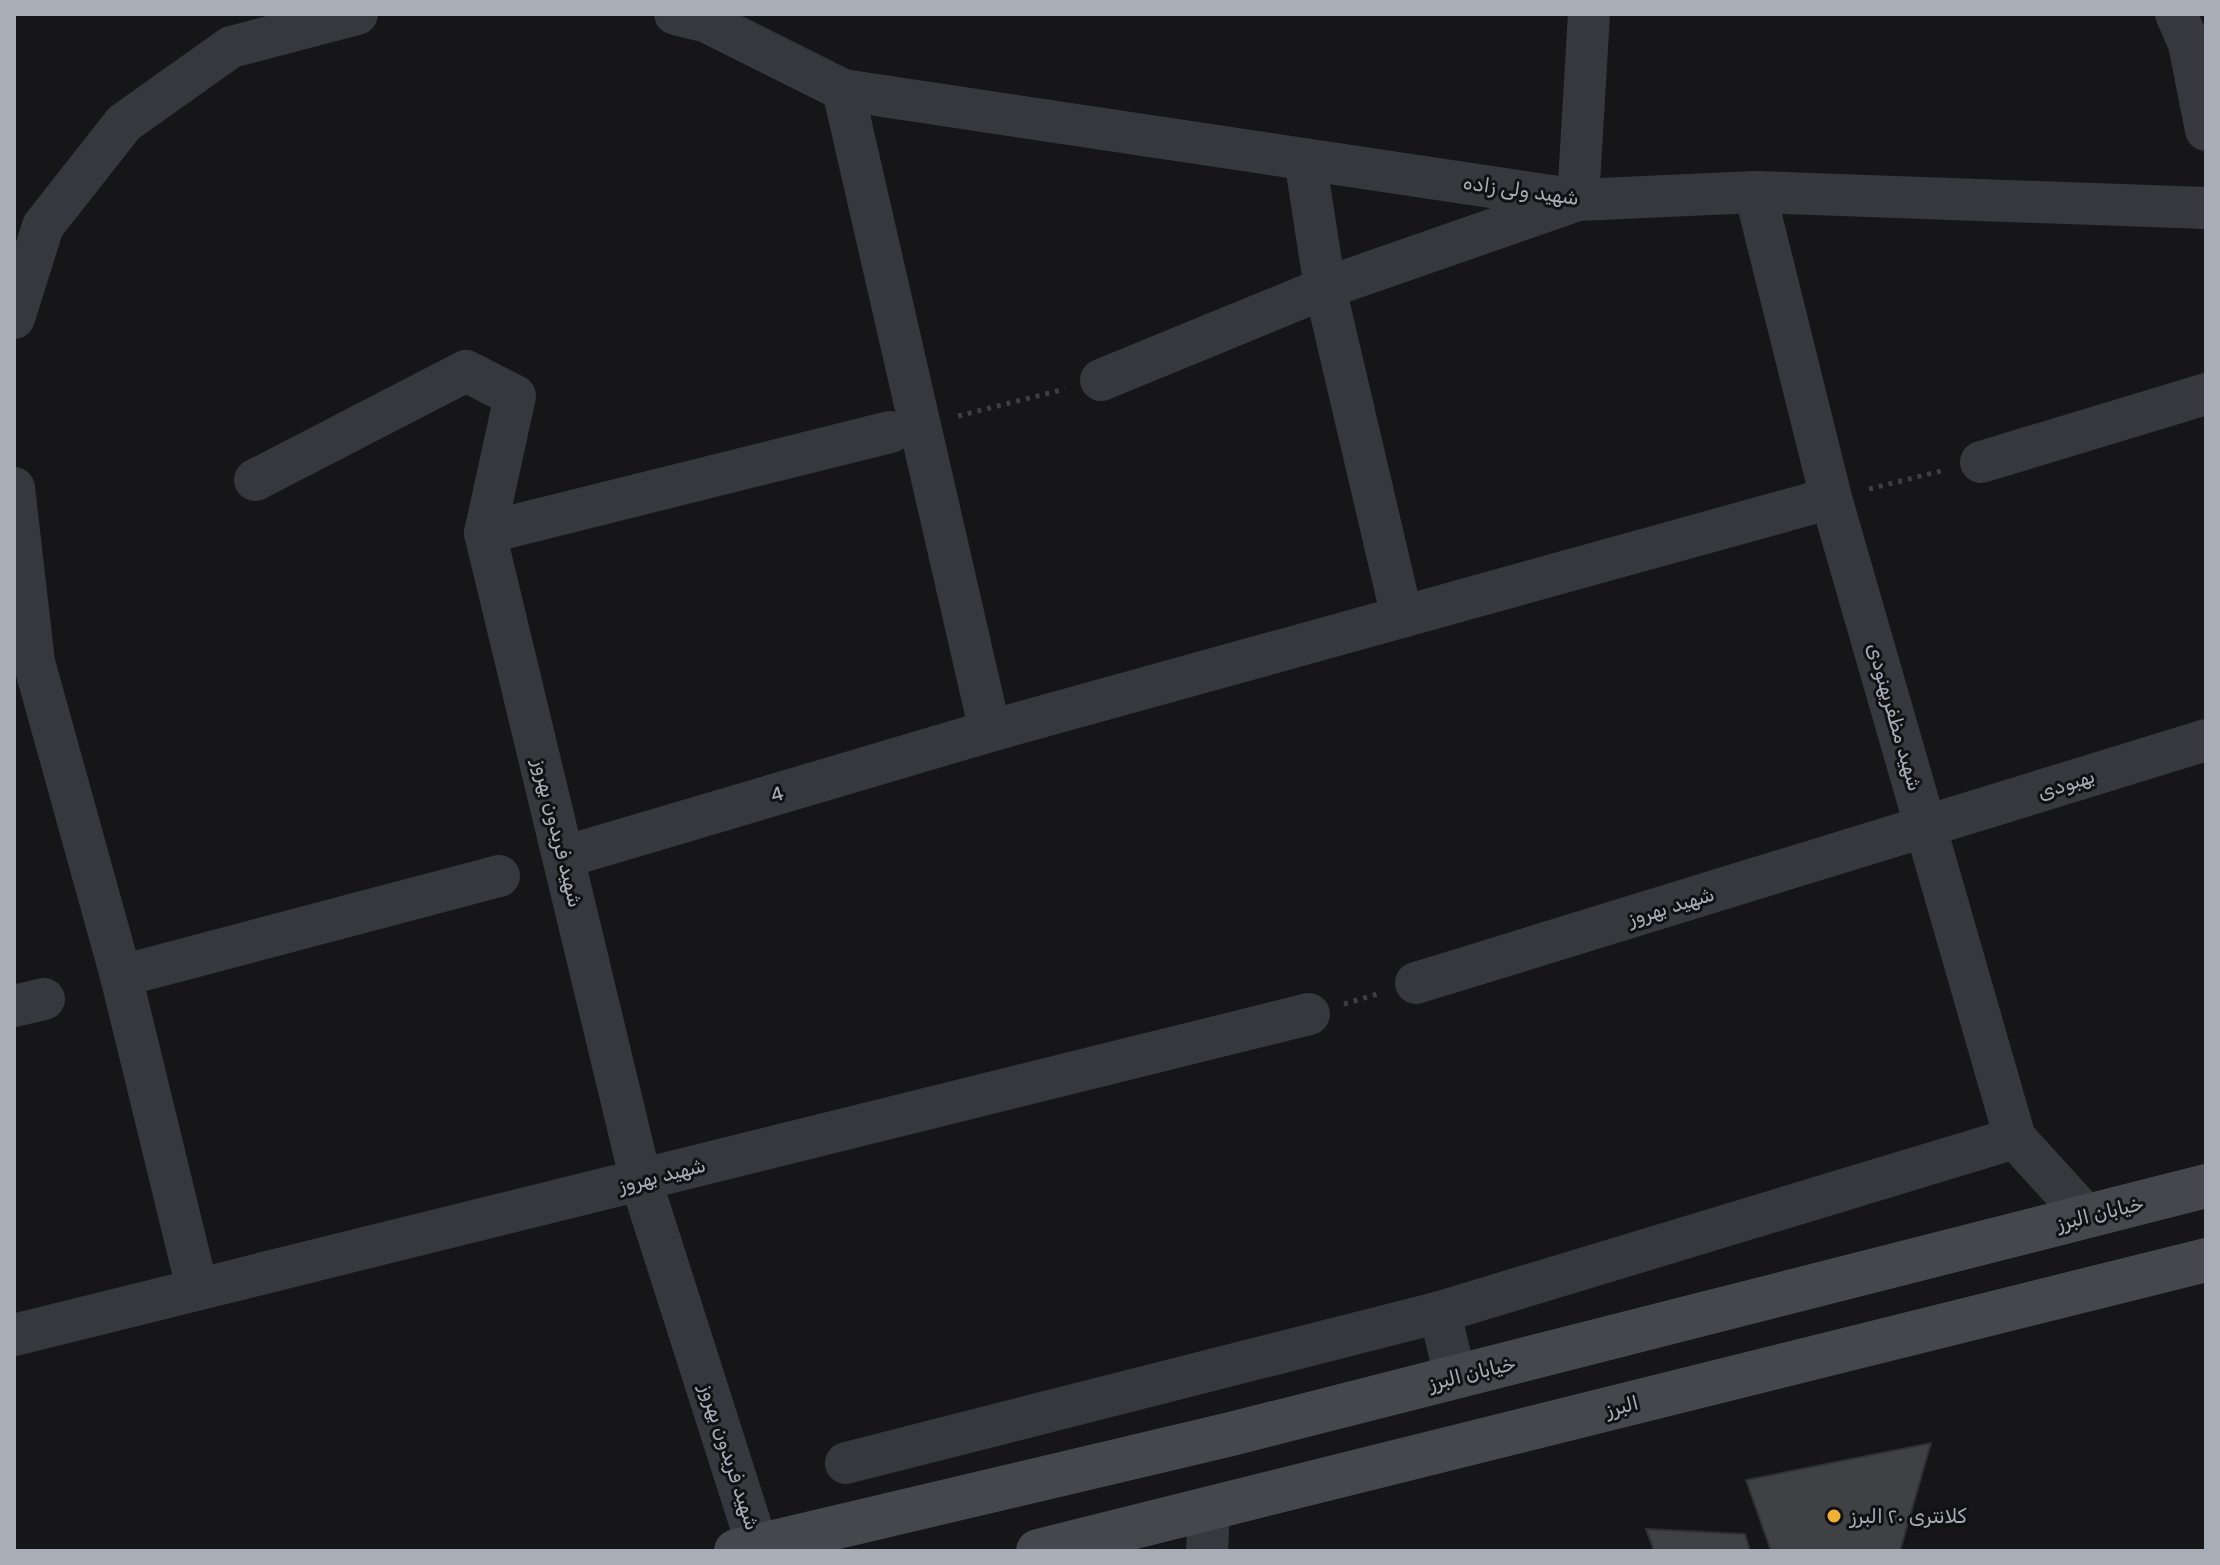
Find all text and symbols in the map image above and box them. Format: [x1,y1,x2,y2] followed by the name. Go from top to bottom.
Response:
[1461,170,1581,210] street label: شهید ولی زاده
[1862,640,1928,794] street label: شهید مظفربهنودی
[528,755,588,910] street label: شهید فریدون بهروز
[2034,764,2098,804] street label: بهبودی
[768,781,786,807] street label: 4
[1624,882,1717,931] street label: شهید بهروز
[615,1153,708,1198] street label: شهید بهروز
[2053,1191,2146,1236] street label: خیابان البرز
[1425,1351,1518,1396] street label: خیابان البرز
[695,1380,765,1533] street label: شهید فریدون بهروز
[1602,1390,1641,1422] street label: البرز
[1849,1504,1967,1528] place label: کلانتری ۲۰ البرز
[1825,1507,1843,1525] marker: کلانتری ۲۰ البرز

